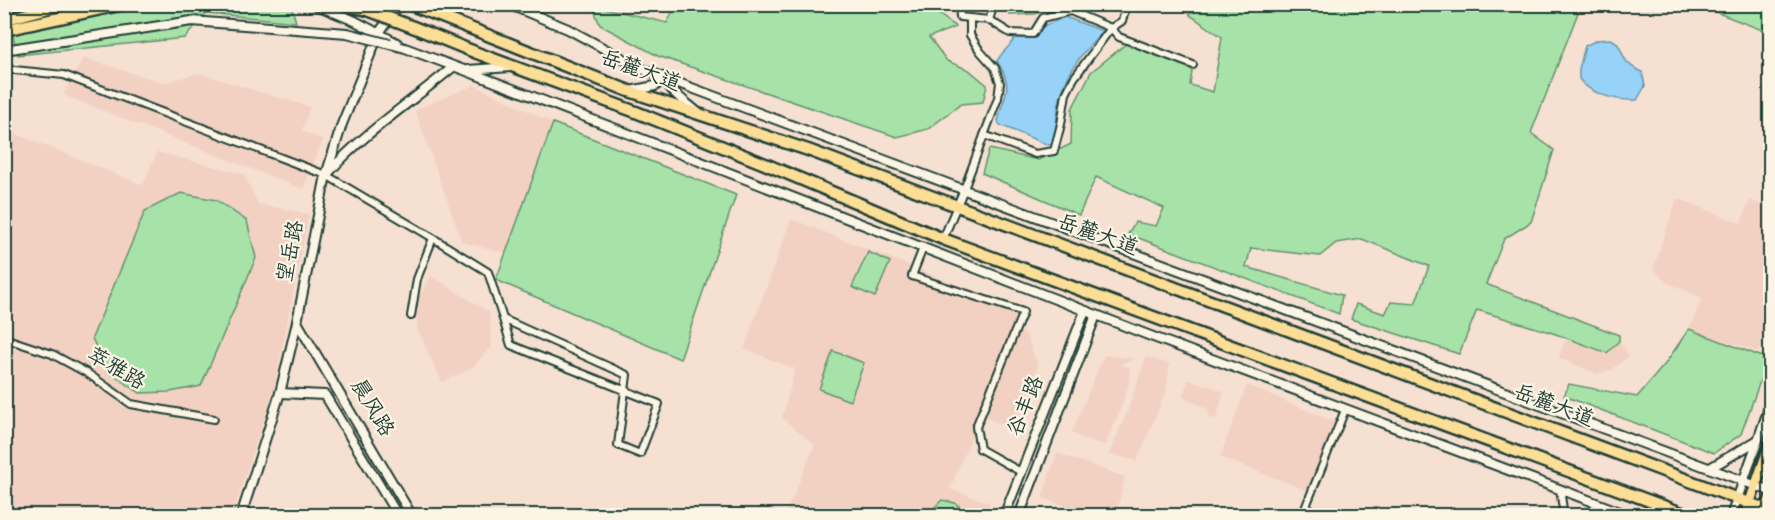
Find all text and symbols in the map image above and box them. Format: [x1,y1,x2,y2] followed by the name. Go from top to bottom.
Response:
[596,45,684,99] street label: 岳麓大道
[1053,209,1141,263] street label: 岳麓大道
[273,218,311,285] street label: 望岳路
[81,343,150,398] street label: 萃雅路
[1003,372,1051,441] street label: 谷丰路
[343,375,399,442] street label: 晨风路
[1509,379,1597,435] street label: 岳麓大道

